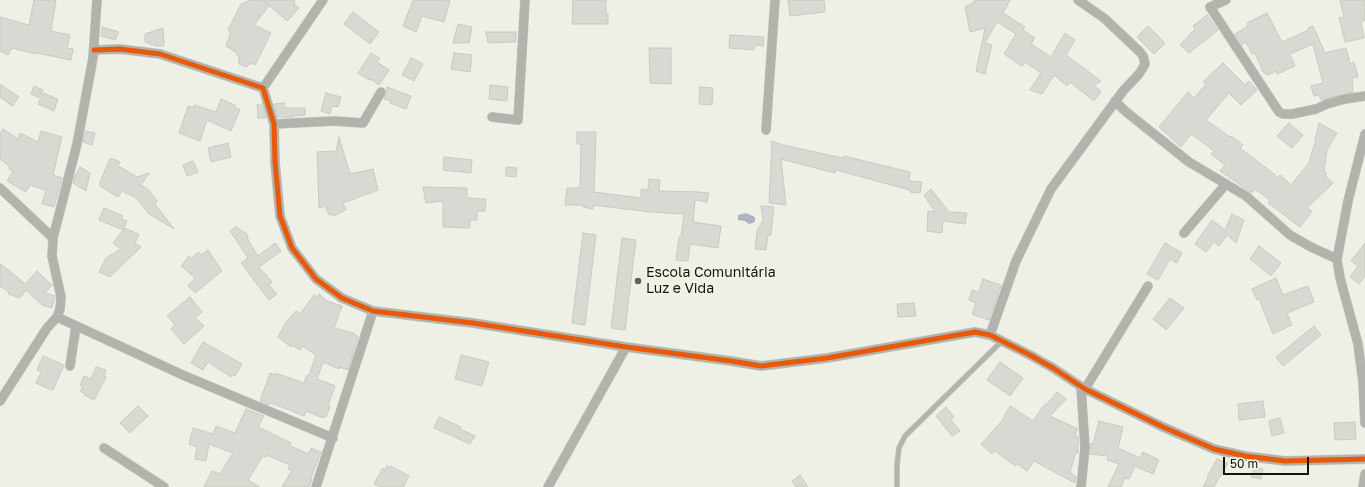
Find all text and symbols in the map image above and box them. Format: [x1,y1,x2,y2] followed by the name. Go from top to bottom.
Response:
[646,265,776,298] place label: Escola Comunitária Luz e Vida
[633,276,643,286] marker: Escola Comunitária Luz e Vida
[1225,449,1311,475] scale bar
[1230,456,1258,471] text: 50 m

